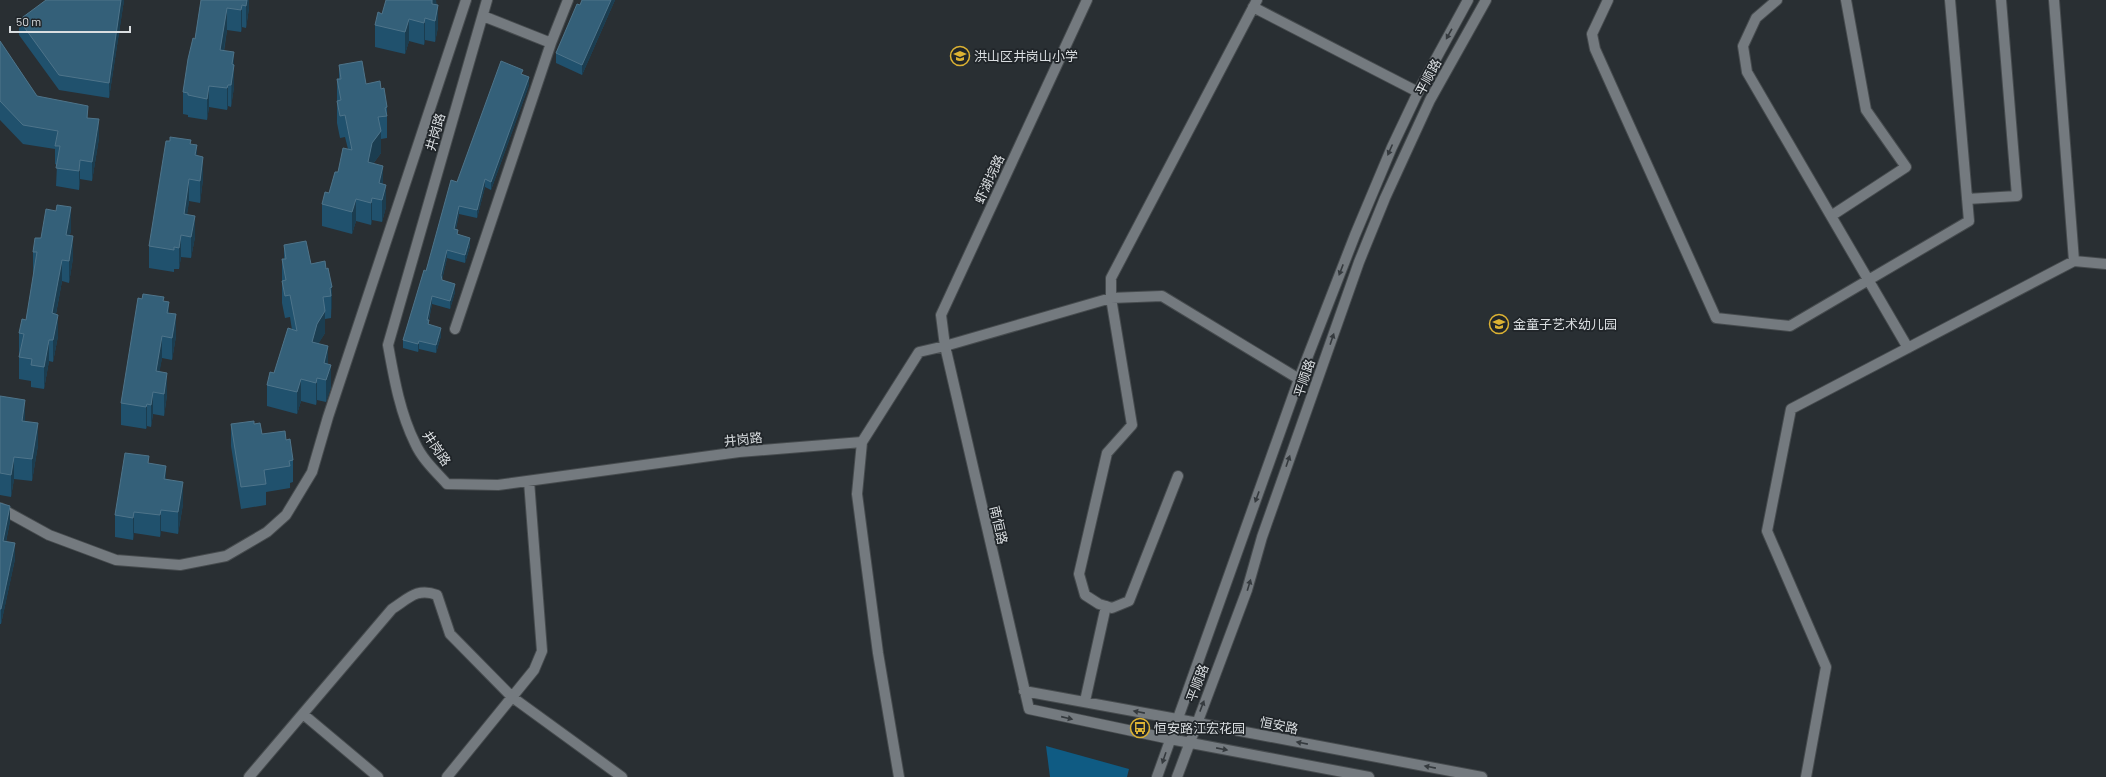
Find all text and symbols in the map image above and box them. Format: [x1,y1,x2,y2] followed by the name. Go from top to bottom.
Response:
[10,8,130,34] scale bar
[16,14,41,28] text: 50 m
[1446,28,1453,40] one-way arrow
[949,45,971,67] school or university icon: 洪山区井岗山小学
[974,48,1078,64] place label: 洪山区井岗山小学
[1412,56,1444,98] street label: 平顺路
[422,111,448,153] street label: 井岗路
[1387,144,1394,156] one-way arrow
[971,152,1007,206] street label: 虾湖垸路
[1338,265,1344,277] one-way arrow
[1488,313,1510,335] school or university icon: 金童子艺术幼儿园
[1513,316,1617,332] place label: 金童子艺术幼儿园
[1329,332,1335,344] one-way arrow
[1290,357,1318,399] street label: 平顺路
[419,427,455,469] street label: 井岗路
[723,429,763,449] street label: 井岗路
[1286,455,1292,467] one-way arrow
[1254,492,1260,504] one-way arrow
[987,504,1011,546] street label: 南恒路
[1246,579,1252,591] one-way arrow
[1183,662,1211,704] street label: 平顺路
[1200,700,1206,712] one-way arrow
[1133,708,1145,714] one-way arrow
[1258,713,1300,737] street label: 恒安路
[1060,715,1073,721] one-way arrow
[1129,717,1151,739] bus stop icon: 恒安路江宏花园
[1154,720,1245,736] place label: 恒安路江宏花园
[1296,739,1308,745] one-way arrow
[1216,747,1228,753] one-way arrow
[1160,753,1166,765] one-way arrow
[1423,764,1436,770] one-way arrow

